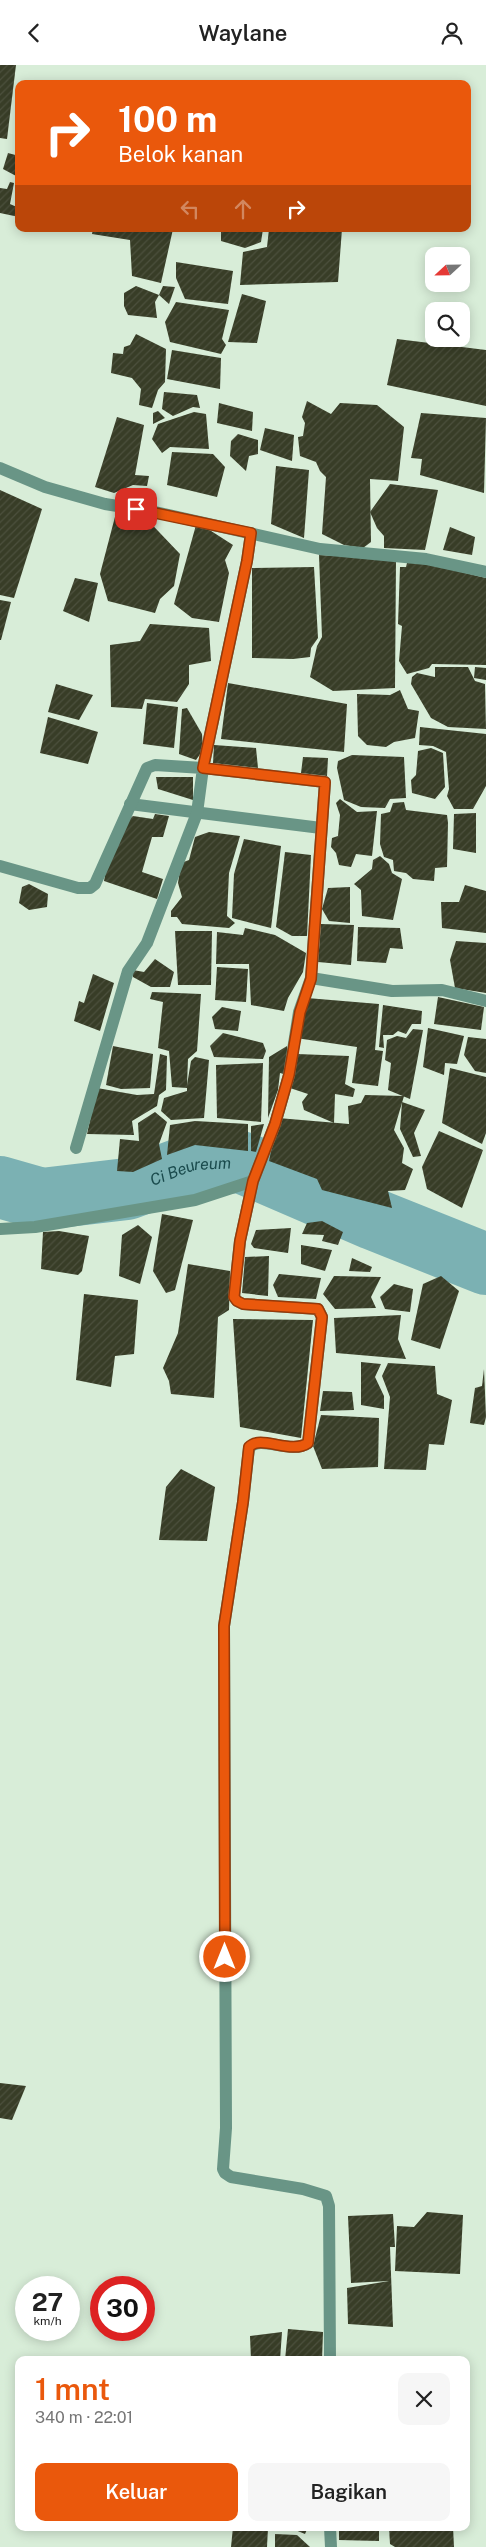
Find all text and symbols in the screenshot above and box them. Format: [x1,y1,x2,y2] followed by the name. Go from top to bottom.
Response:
[20,19,48,47] icon: back
[438,19,466,47] icon: person
[199,20,287,46] text: Waylane
[118,99,217,140] text: 100 m
[35,100,100,165] icon: right
[118,141,243,167] text: Belok kanan
[176,195,204,223] icon: left
[229,195,257,223] icon: ahead
[282,195,310,223] icon: right
[425,247,470,293] north arrow
[425,247,470,347] map controls
[425,302,470,347] button: search
[115,488,157,530] pin
[122,495,150,523] icon: arrive
[147,1153,231,1189] water label: Ci Beureum
[198,1930,250,1982] position arrow
[90,2276,155,2341] speed limit sign: 30
[32,2287,63,2317] text: 27
[33,2314,62,2328] text: km/h
[35,2371,110,2407] text: 1 mnt
[398,2373,450,2425] button: close
[35,2408,133,2427] text: 340 m · 22:01
[35,2463,238,2521] button: Keluar
[248,2463,450,2521] button: Bagikan

